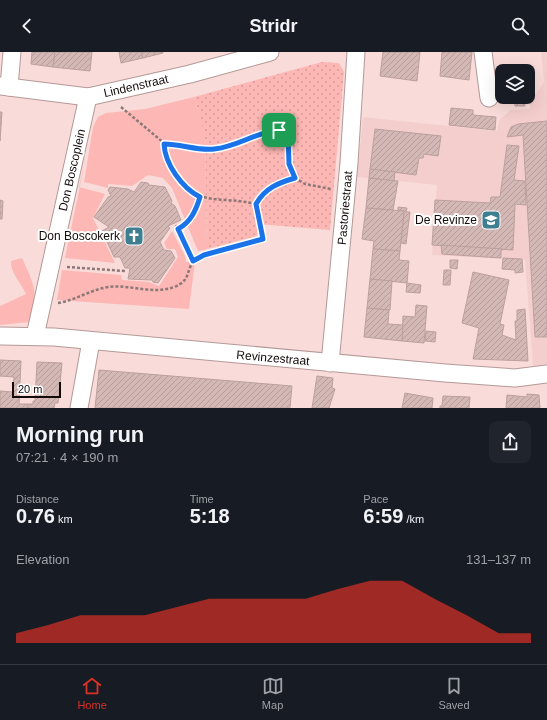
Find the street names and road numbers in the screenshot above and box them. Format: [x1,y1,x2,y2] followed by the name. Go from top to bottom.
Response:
[102,72,170,100] street label: Lindenstraat
[56,127,88,213] street label: Don Boscoplein
[335,170,355,245] street label: Pastoriestraat
[236,348,311,368] street label: Revinzestraat

